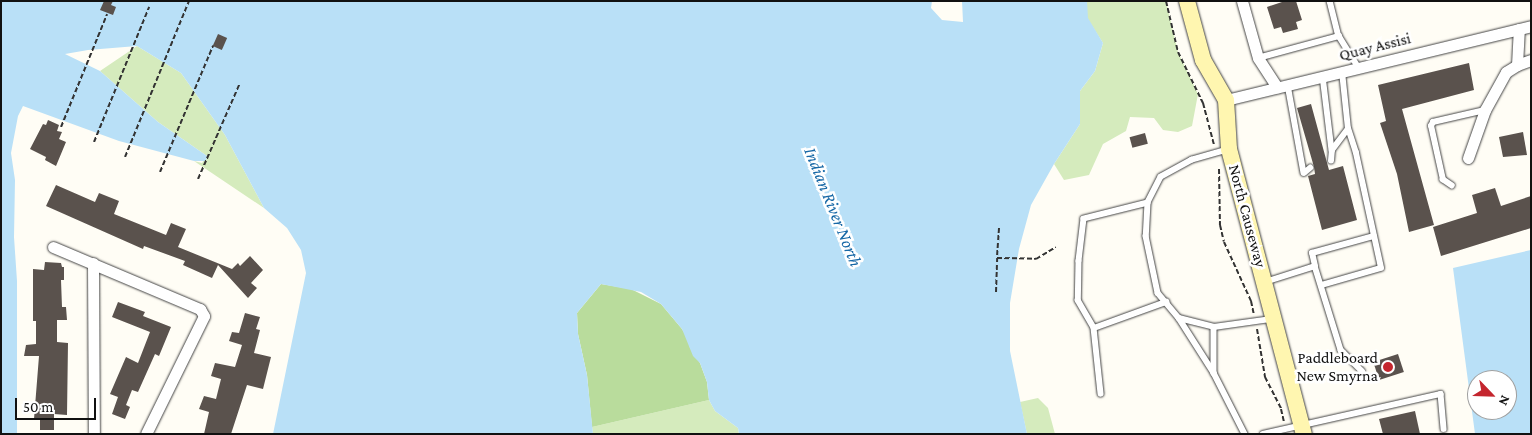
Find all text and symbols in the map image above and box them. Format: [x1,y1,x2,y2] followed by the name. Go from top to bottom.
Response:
[1337,29,1413,65] street label: Quay Assisi
[799,144,867,270] water label: Indian River North
[1224,162,1270,270] street label: North Causeway
[1296,348,1378,386] place label: Paddleboard New Smyrna
[1382,361,1394,373] marker: Paddleboard New Smyrna
[1467,370,1517,420] north arrow
[18,388,99,420] scale bar
[1496,393,1514,408] text: N
[23,399,53,415] text: 50 m

